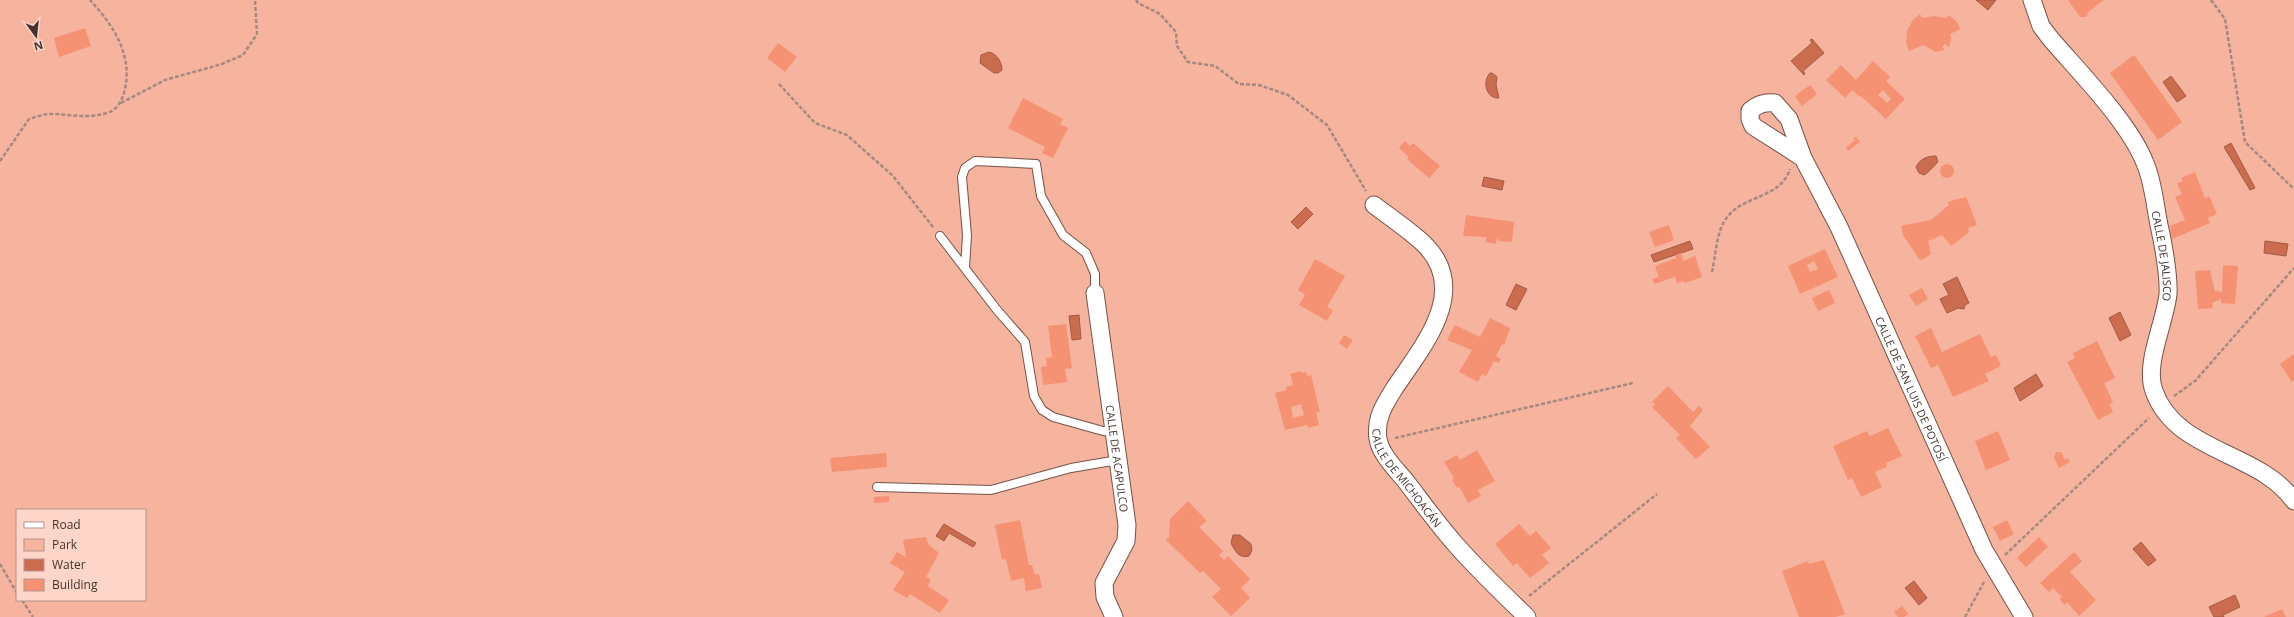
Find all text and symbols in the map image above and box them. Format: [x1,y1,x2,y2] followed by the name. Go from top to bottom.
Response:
[16,16,56,56] north arrow
[32,38,45,55] text: N
[2149,209,2176,302] street label: CALLE DE JALISCO
[1873,314,1951,464] street label: CALLE DE SAN LUIS DE POTOSÍ
[1103,404,1133,513] street label: CALLE DE ACAPULCO
[1370,428,1445,530] street label: CALLE DE MICHOACÁN
[16,509,146,601] legend
[52,516,81,533] text: Road
[52,536,78,553] text: Park
[52,556,86,573] text: Water
[52,576,98,593] text: Building

